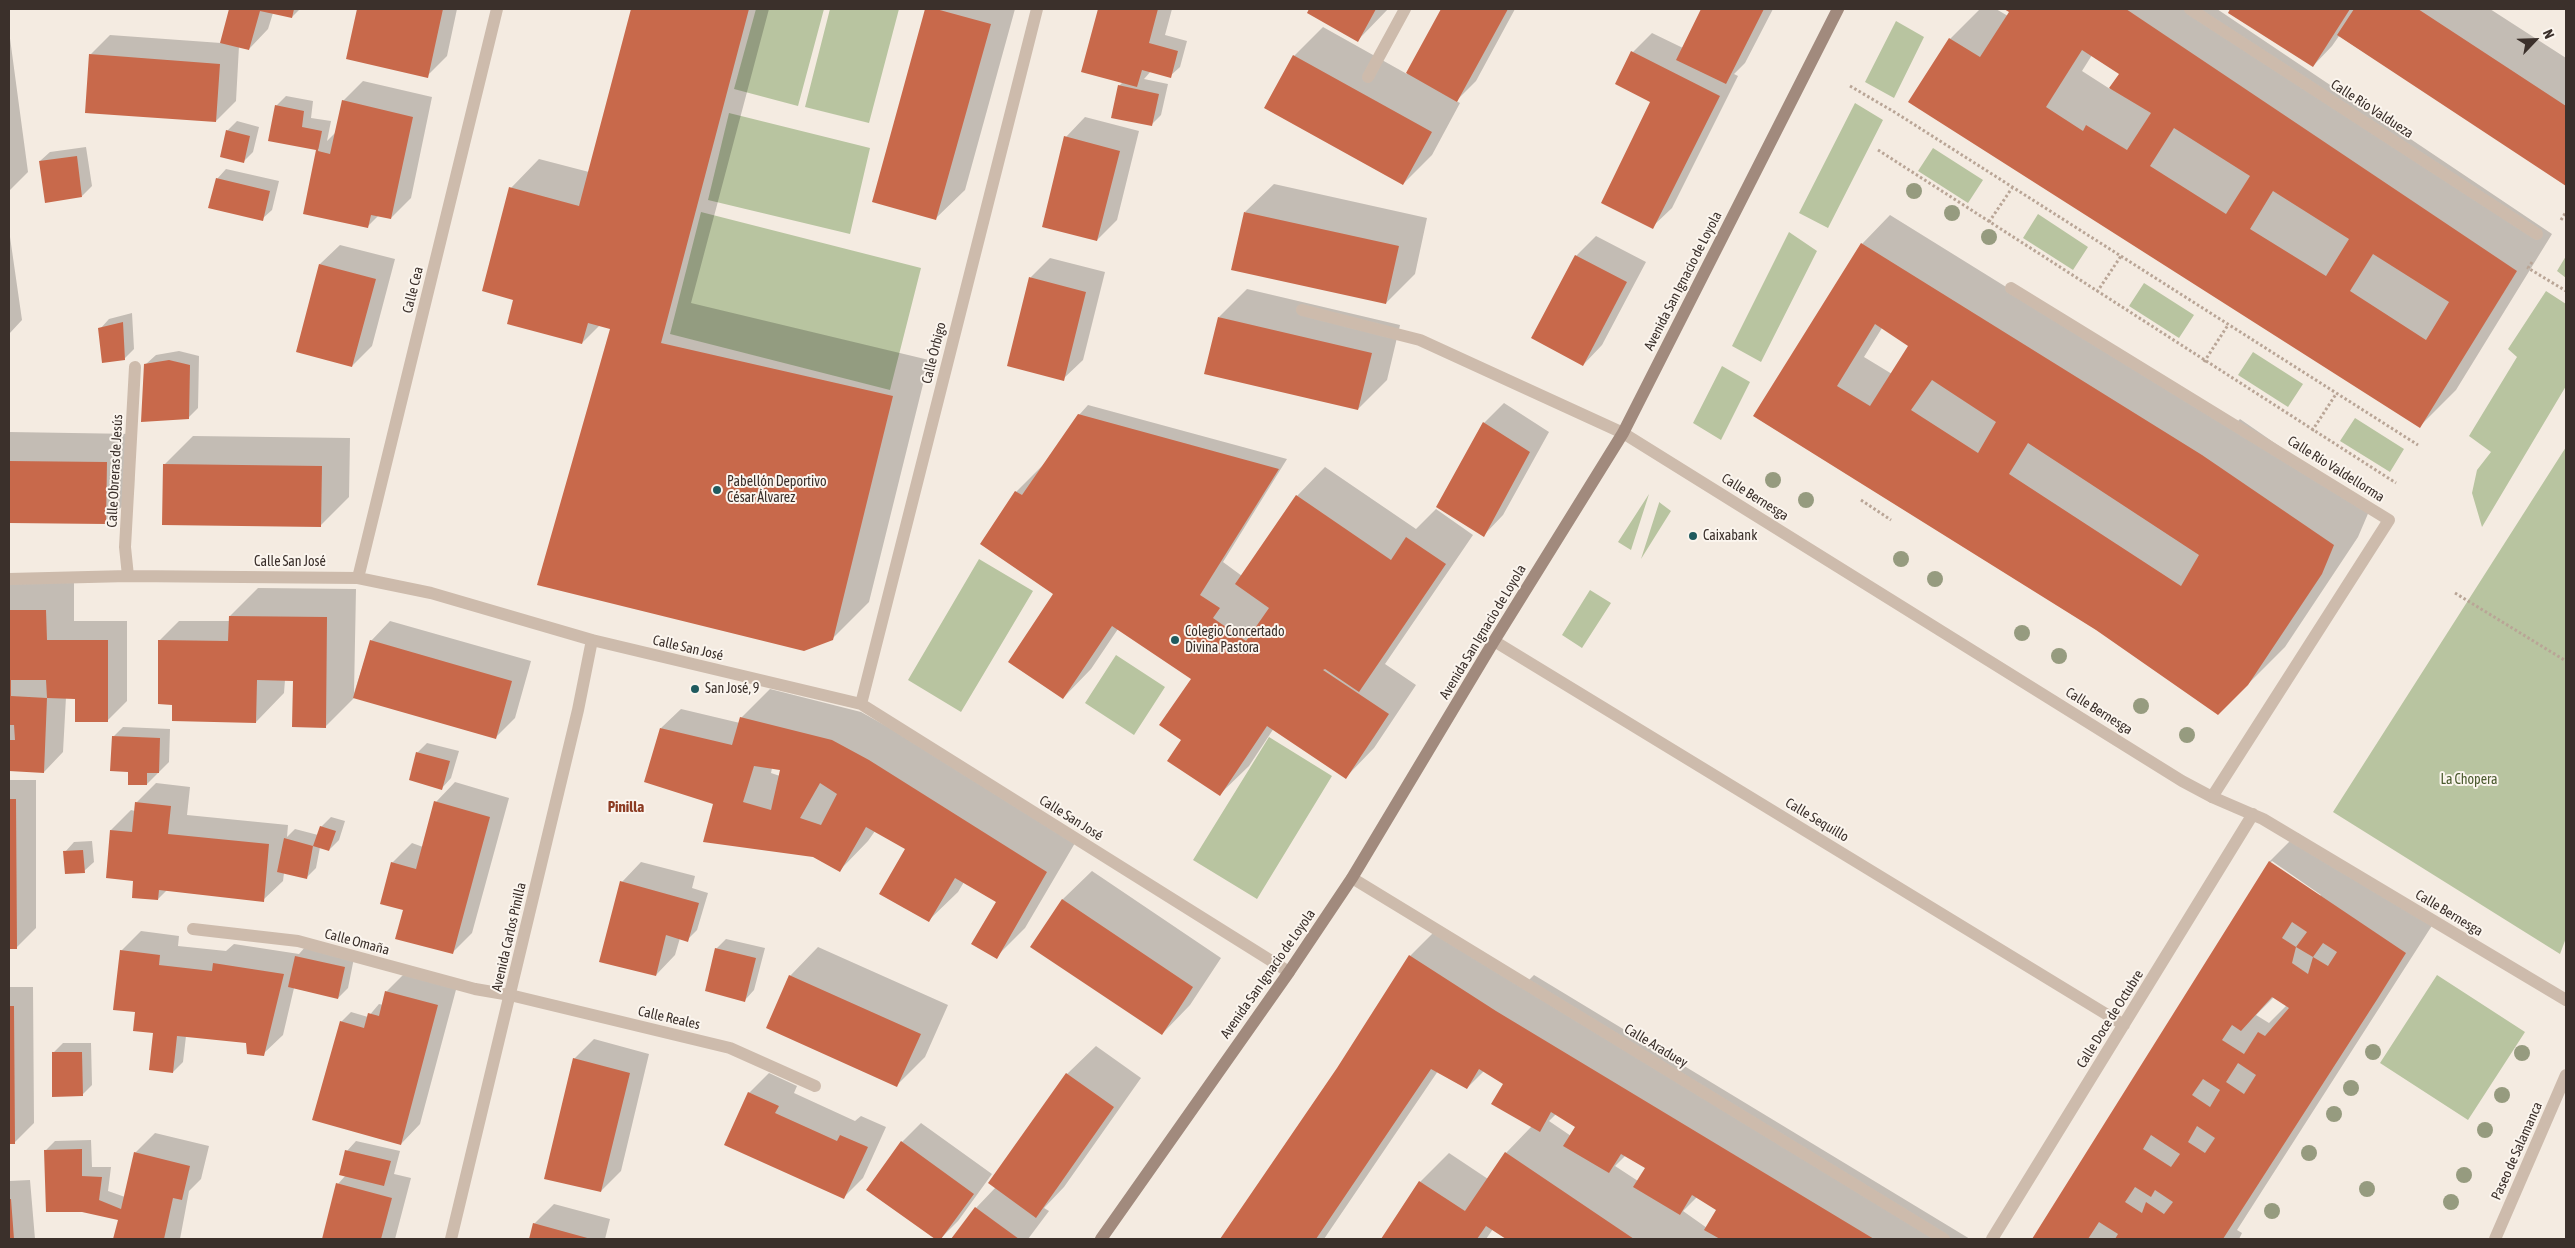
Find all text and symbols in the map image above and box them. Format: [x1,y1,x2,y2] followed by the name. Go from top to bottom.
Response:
[2510,15,2560,65] north arrow
[2540,27,2558,41] text: N
[2328,76,2416,142] street label: Calle Río Valdueza
[1641,209,1725,353] street label: Avenida San Ignacio de Loyola
[399,265,427,315] street label: Calle Cea
[918,320,950,386] street label: Calle Órbigo
[104,414,126,528] street label: Calle Obreras de Jesús
[2284,432,2388,506] street label: Calle Río Valdellorma
[1718,470,1792,524] street label: Calle Bernesga
[727,474,827,507] place label: Pabellón Deportivo César Álvarez
[711,484,723,496] marker: Pabellón Deportivo César Álvarez
[1703,528,1757,544] place label: Caixabank
[1687,530,1699,542] marker: Caixabank
[254,554,326,570] street label: Calle San José
[1436,562,1530,702] street label: Avenida San Ignacio de Loyola
[1185,624,1284,656] place label: Colegio Concertado Divina Pastora
[651,632,725,664] street label: Calle San José
[1169,634,1181,646] marker: Colegio Concertado Divina Pastora
[705,681,759,697] place label: San José, 9
[689,683,701,695] marker: San José, 9
[2062,684,2136,738] street label: Calle Bernesga
[2441,772,2497,788] park label: La Chopera
[1036,792,1106,844] street label: Calle San José
[1782,795,1852,845] street label: Calle Sequillo
[608,798,644,816] district label: Pinilla
[488,881,530,993] street label: Avenida Carlos Pinilla
[2412,886,2486,940] street label: Calle Bernesga
[1217,906,1319,1042] street label: Avenida San Ignacio de Loyola
[323,925,391,959] street label: Calle Omaña
[2073,967,2147,1071] street label: Calle Doce de Octubre
[636,1003,702,1033] street label: Calle Reales
[1621,1021,1691,1071] street label: Calle Araduey
[2488,1099,2546,1203] street label: Paseo de Salamanca

